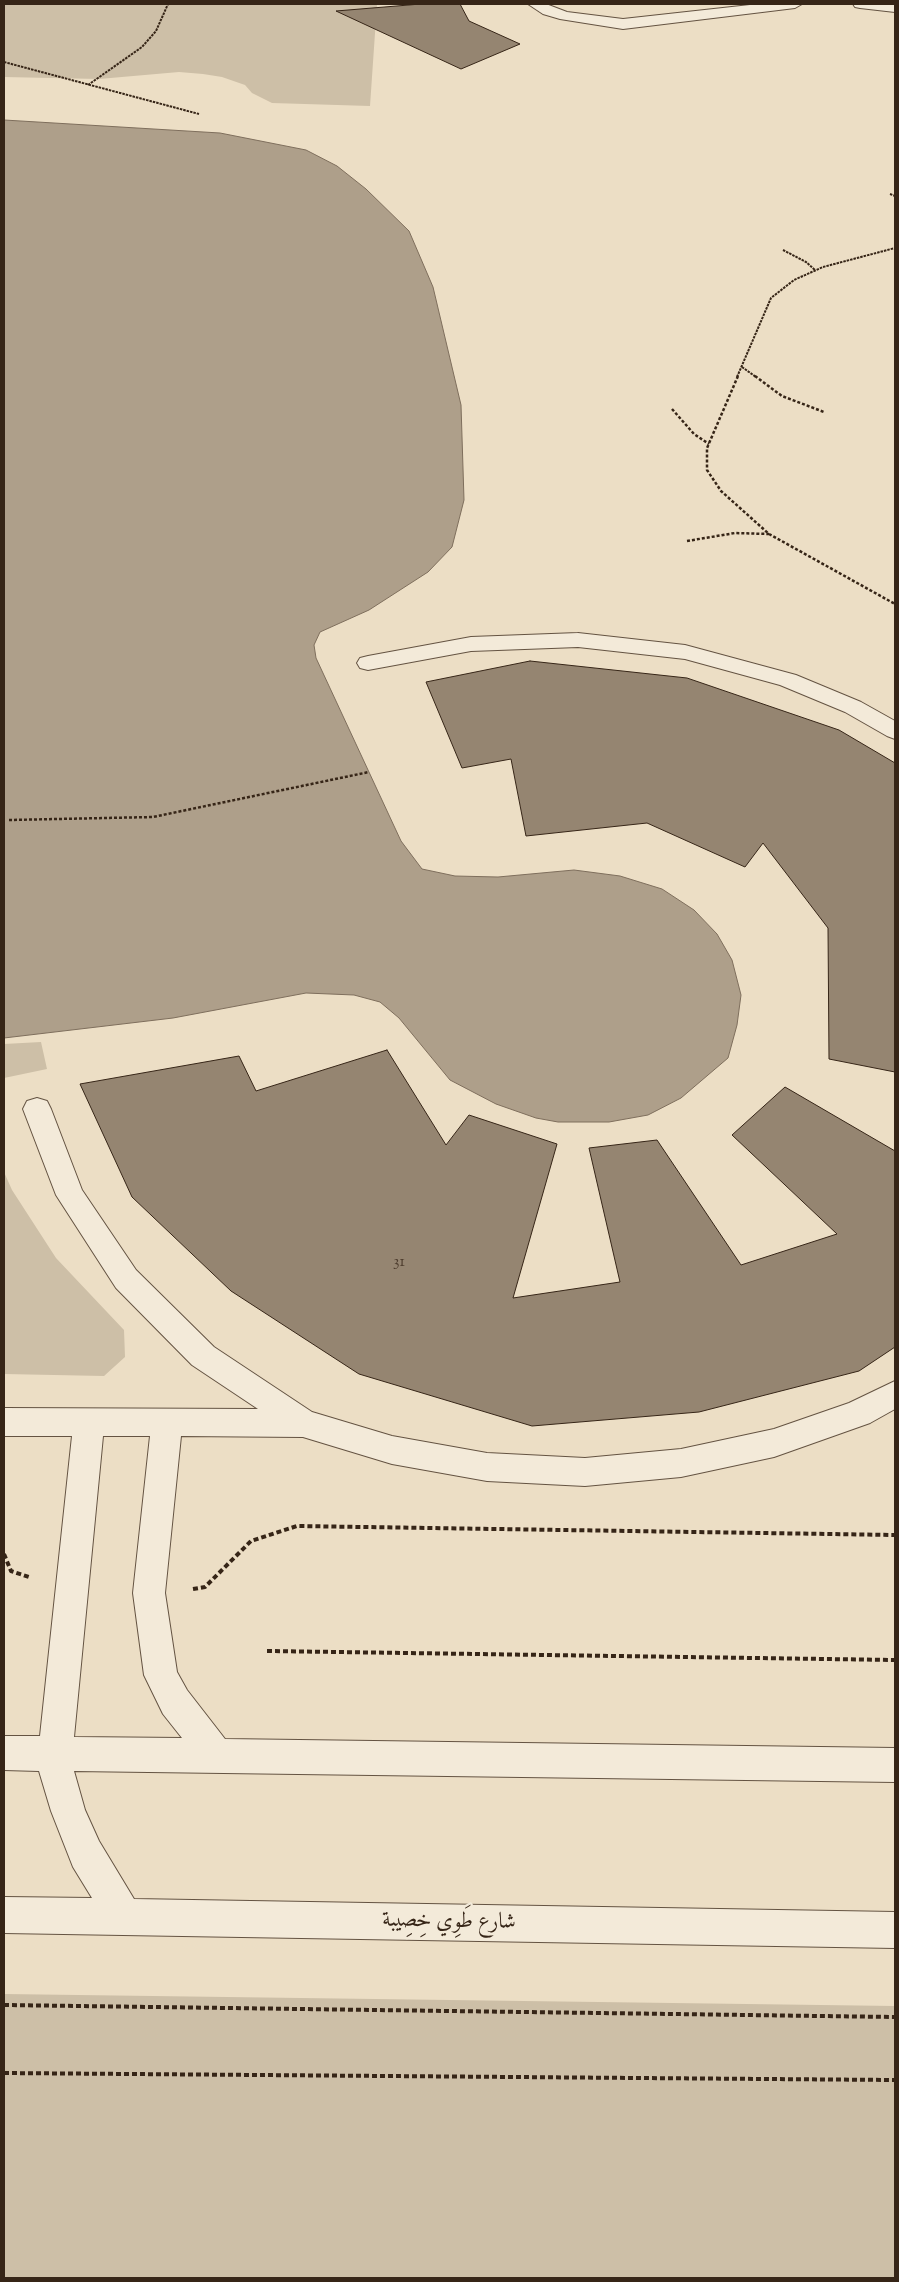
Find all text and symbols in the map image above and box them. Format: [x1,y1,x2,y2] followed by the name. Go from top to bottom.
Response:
[393,1253,405,1273] house number: 31
[382,1909,516,1937] street label: شارع طَوِي خِصِيبة

